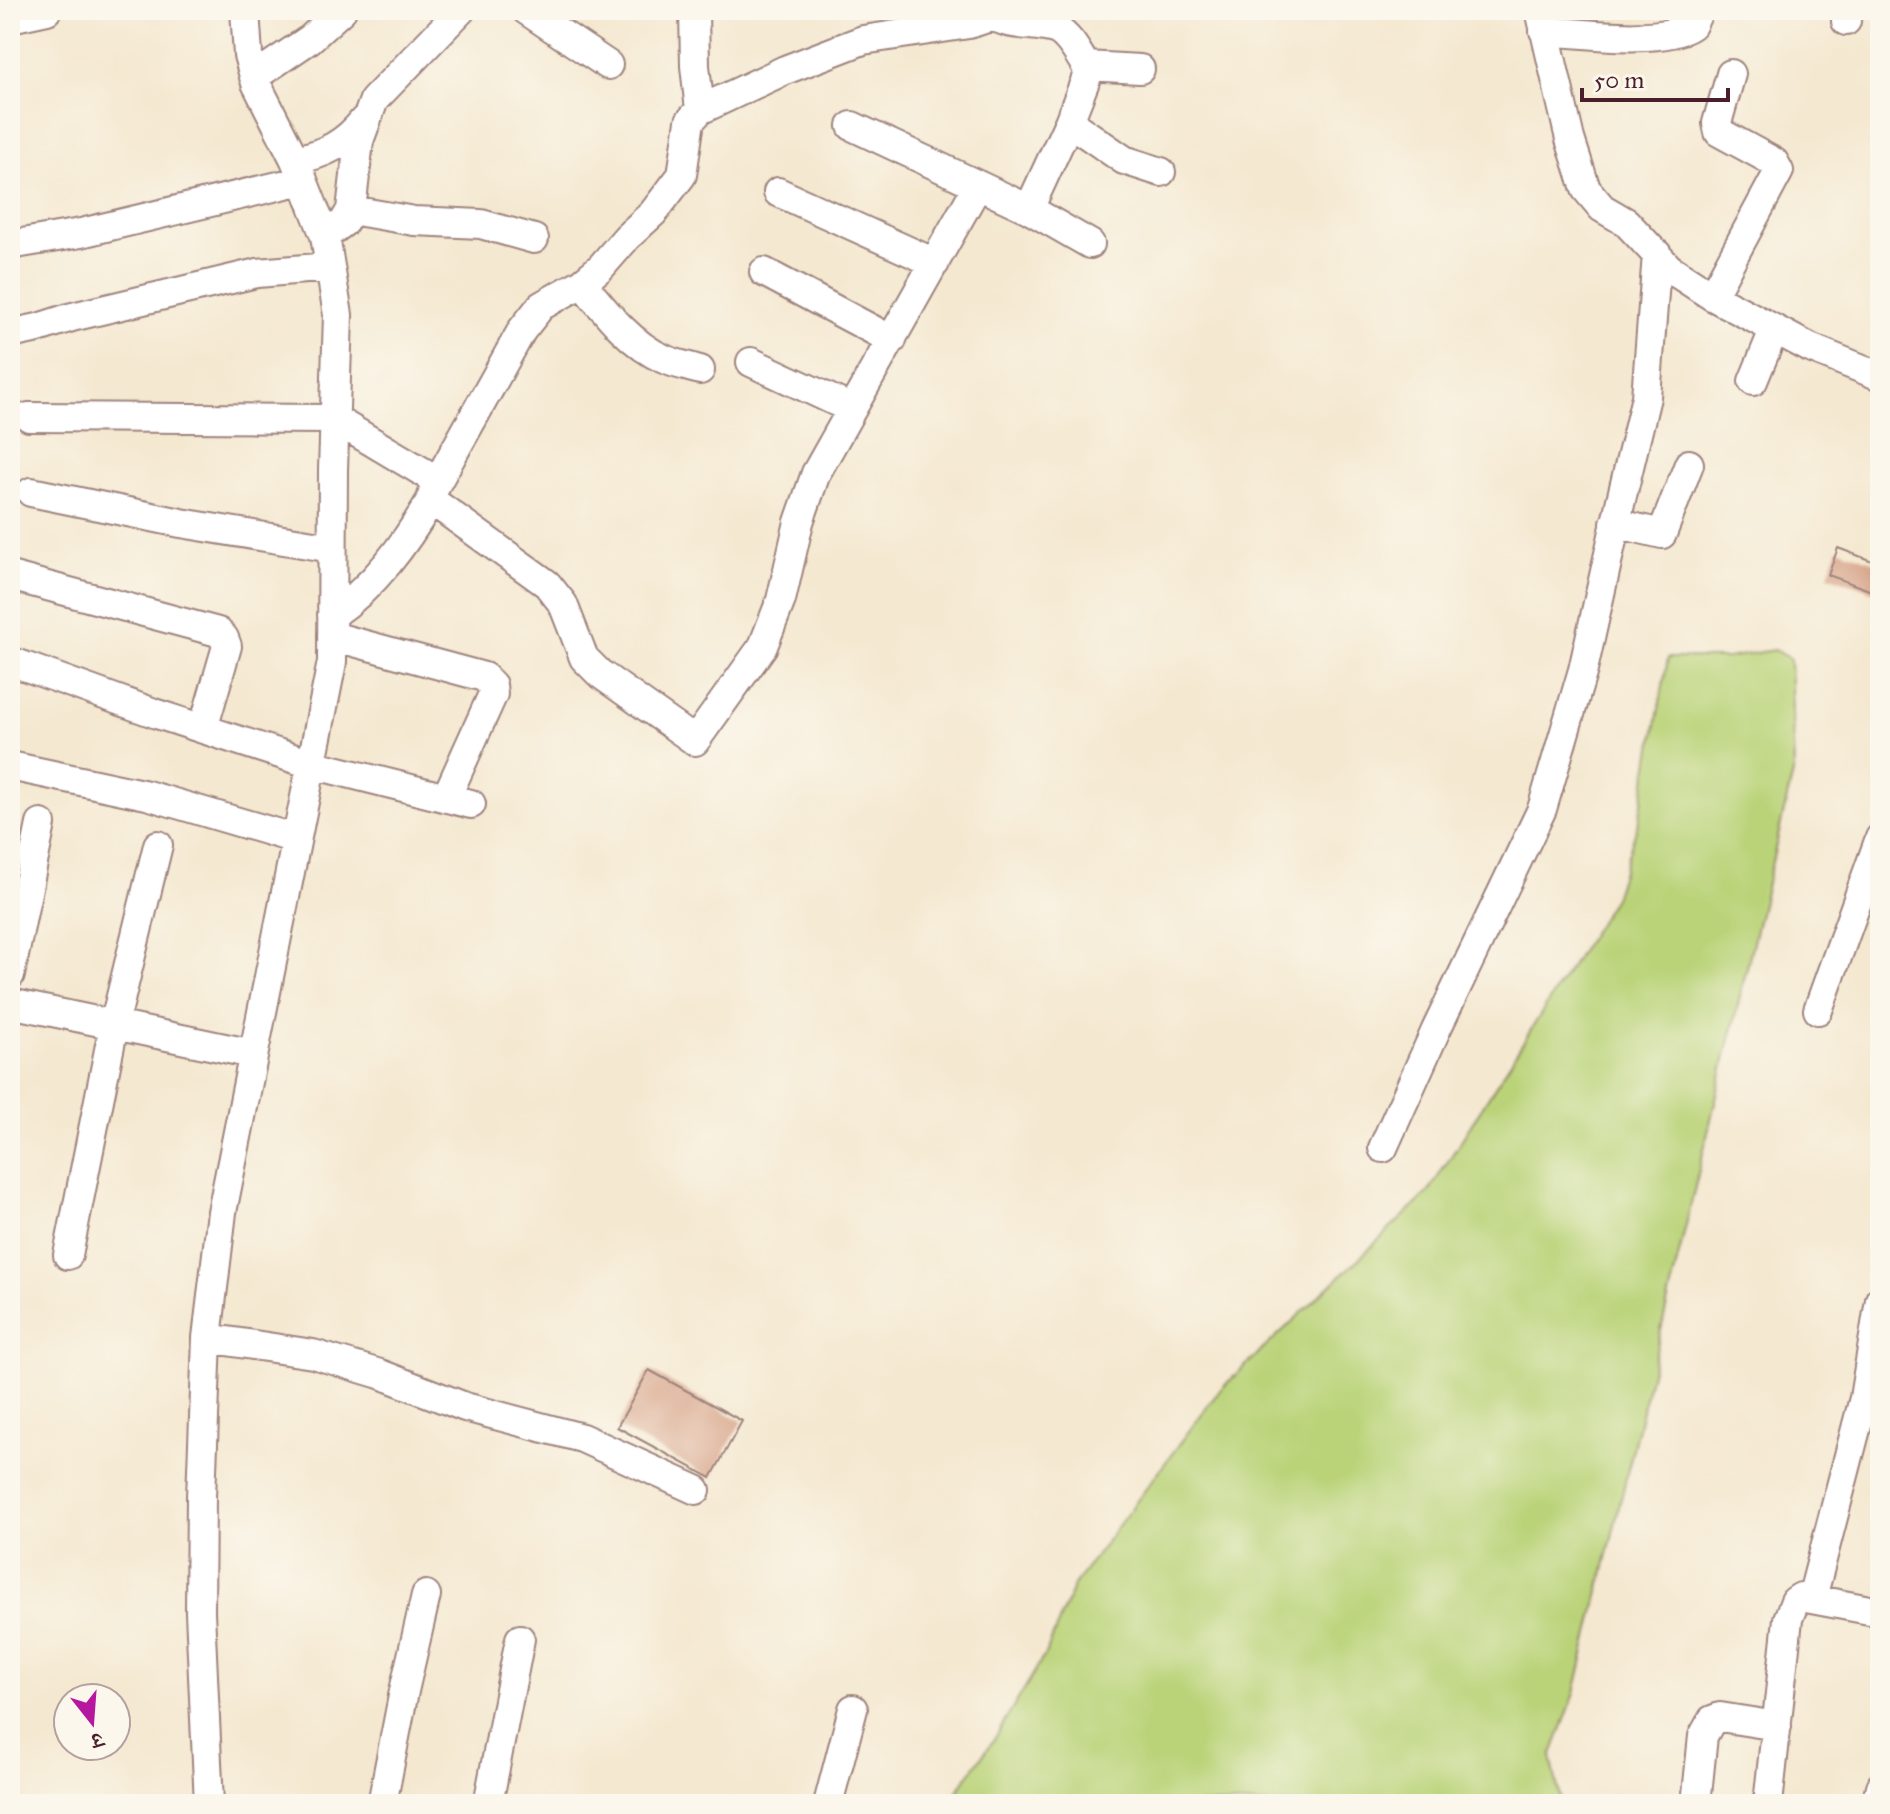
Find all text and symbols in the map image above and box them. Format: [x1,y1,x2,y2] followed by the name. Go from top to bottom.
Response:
[1582,52,1728,102] scale bar
[1594,65,1644,95] text: 50 m
[52,1682,132,1762] north arrow
[87,1726,109,1756] text: उ

